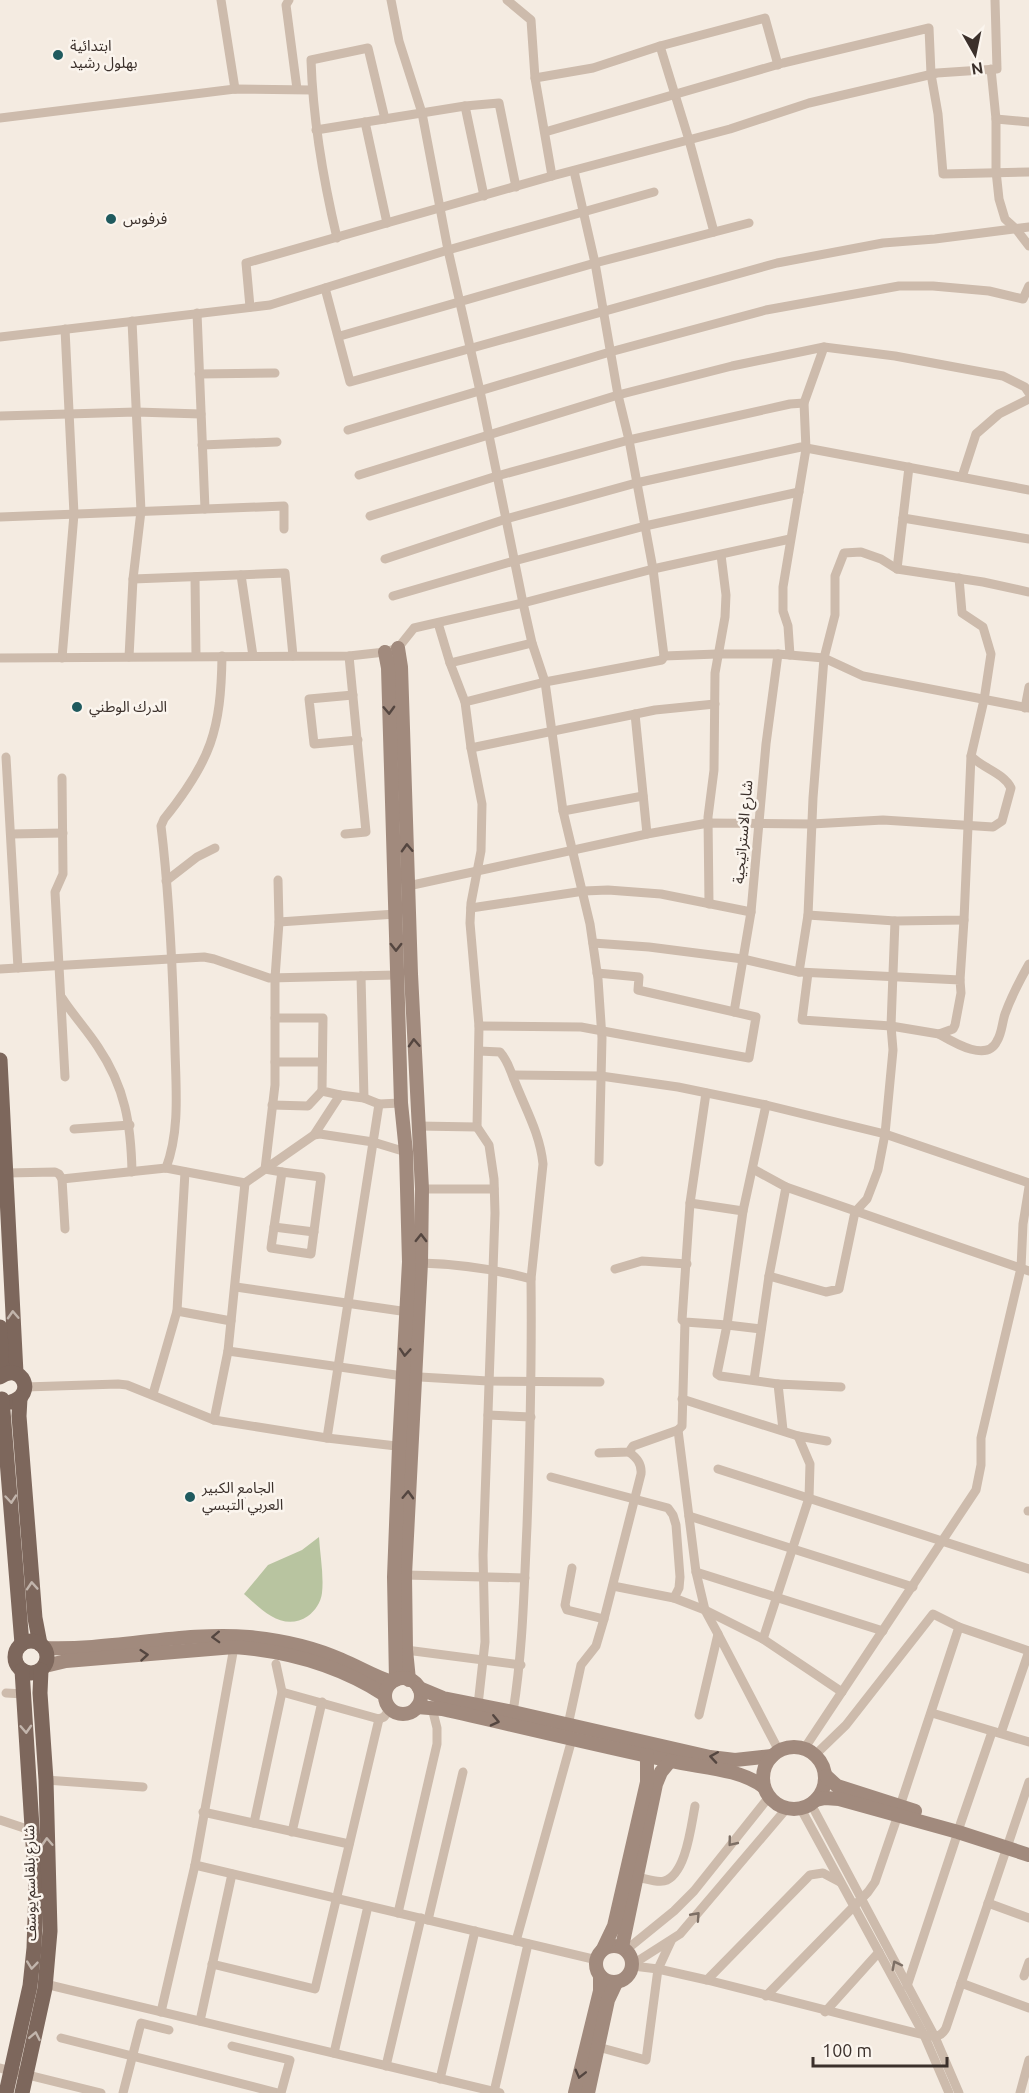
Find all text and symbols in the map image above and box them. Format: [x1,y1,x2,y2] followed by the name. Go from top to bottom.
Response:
[945,24,1005,84] north arrow
[70,37,137,72] place label: ابتدائية بهلول رشيد
[51,48,65,62] marker: ابتدائية بهلول رشيد
[970,59,985,79] text: N
[123,210,167,228] place label: فرفوس
[104,212,118,226] marker: فرفوس
[89,698,167,718] place label: الدرك الوطني
[70,700,84,714] marker: الدرك الوطني
[383,706,395,715] one-way arrow
[730,779,760,885] street label: شارع الاستراتيجية
[401,844,413,853] one-way arrow
[390,943,402,952] one-way arrow
[408,1039,421,1048] one-way arrow
[415,1233,427,1242] one-way arrow
[7,1310,20,1319] one-way arrow
[399,1347,412,1356] one-way arrow
[201,1479,283,1516] place label: الجامع الكبير العربي التبسي
[183,1490,197,1504] marker: الجامع الكبير العربي التبسي
[402,1491,415,1500] one-way arrow
[5,1495,18,1504] one-way arrow
[26,1582,39,1591] one-way arrow
[211,1630,220,1643] one-way arrow
[140,1648,149,1661] one-way arrow
[489,1714,499,1727] one-way arrow
[20,1724,33,1733] one-way arrow
[710,1751,720,1764] one-way arrow
[20,1824,43,1941] street label: شارع بلقاسم يوسف
[729,1836,740,1847] one-way arrow
[41,1838,54,1847] one-way arrow
[689,1913,700,1923] one-way arrow
[26,1961,39,1970] one-way arrow
[892,1961,903,1971] one-way arrow
[813,2030,946,2068] scale bar
[28,2031,41,2041] one-way arrow
[822,2040,872,2060] text: 100 m
[574,2069,587,2079] one-way arrow

